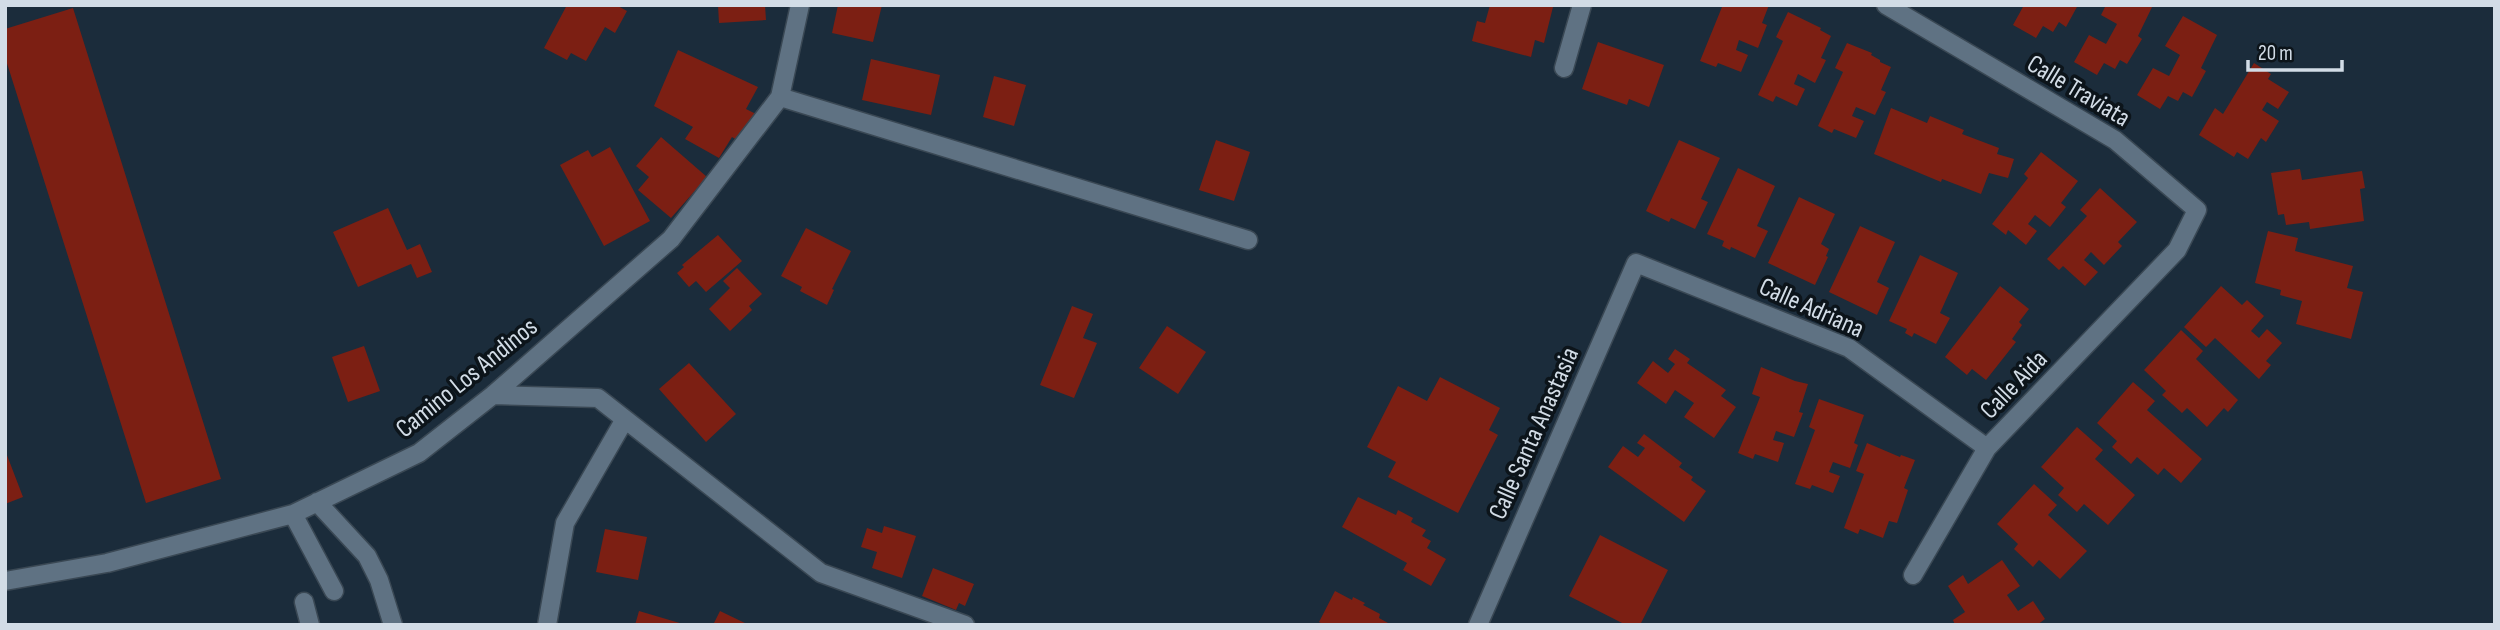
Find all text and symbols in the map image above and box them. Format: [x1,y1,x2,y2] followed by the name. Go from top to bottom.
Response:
[2248,28,2342,72] scale bar
[2258,41,2293,66] text: 20 m
[2021,48,2135,134] street label: Calle Traviata
[1754,272,1869,345] street label: Calle Adriana
[390,312,544,445] street label: Camino Los Andinos
[1483,343,1586,524] street label: Calle Santa Anastasia
[1974,344,2054,426] street label: Calle Aida

